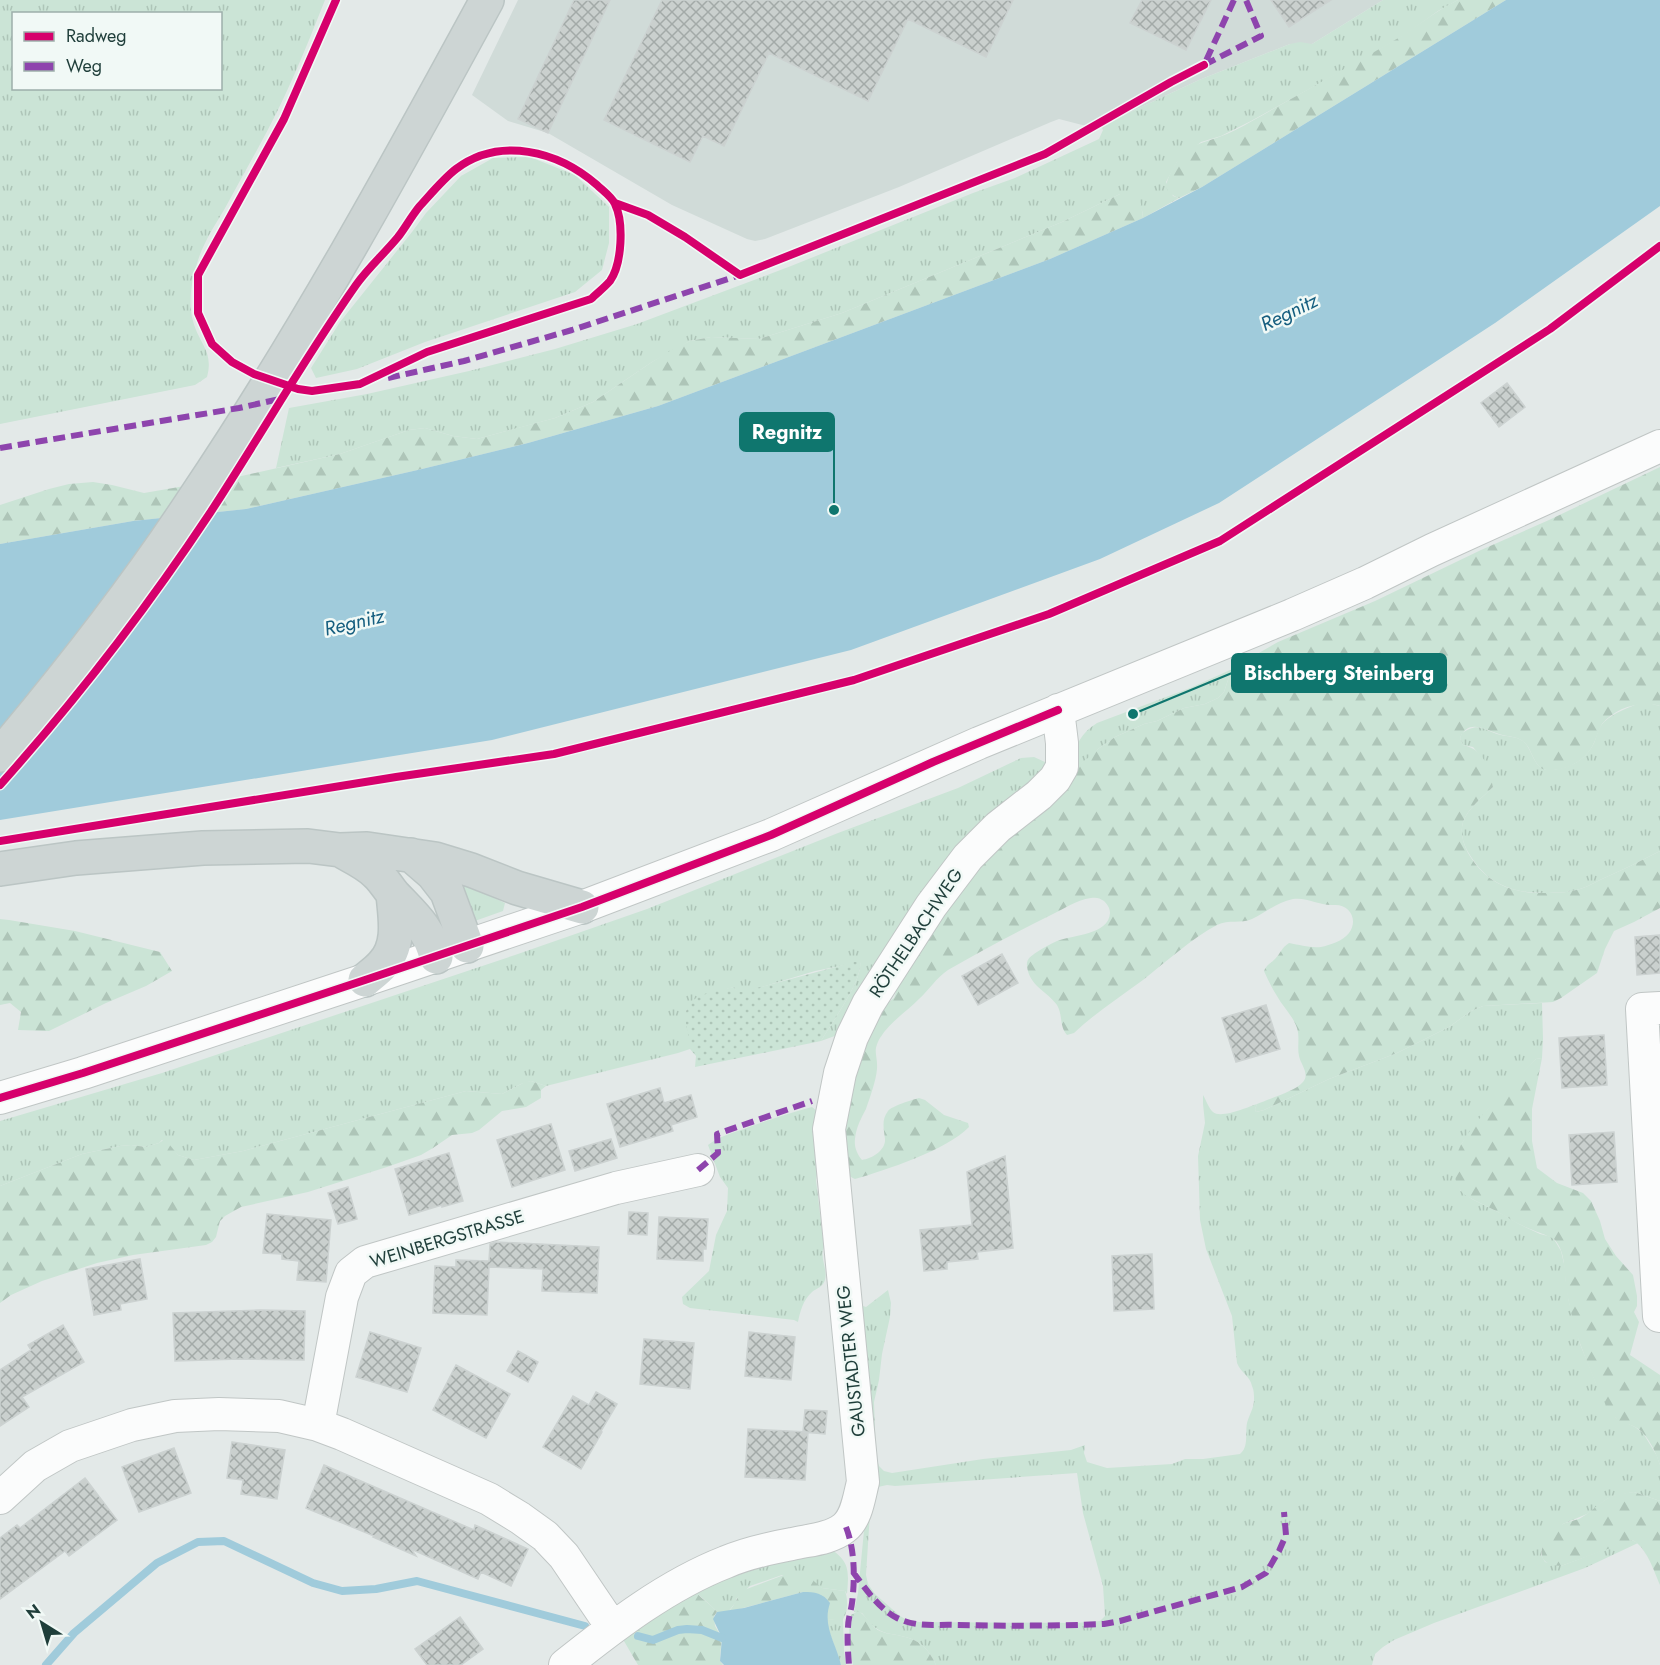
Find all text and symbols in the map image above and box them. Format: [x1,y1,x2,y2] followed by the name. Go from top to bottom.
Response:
[12,12,222,90] legend
[66,23,127,49] text: Radweg
[66,53,102,79] text: Weg
[1256,286,1324,339] water label: Regnitz
[740,413,834,451] callout: Regnitz
[752,418,823,447] text: Regnitz
[321,601,388,643] water label: Regnitz
[1232,654,1446,692] callout: Bischberg Steinberg
[1244,659,1434,688] text: Bischberg Steinberg
[863,863,969,1003] street label: RÖTHELBACHWEG
[367,1203,527,1275] street label: WEINBERGSTRASSE
[830,1284,872,1438] street label: GAUSTADTER WEG
[12,1593,72,1653] north arrow
[21,1598,45,1624] text: N

